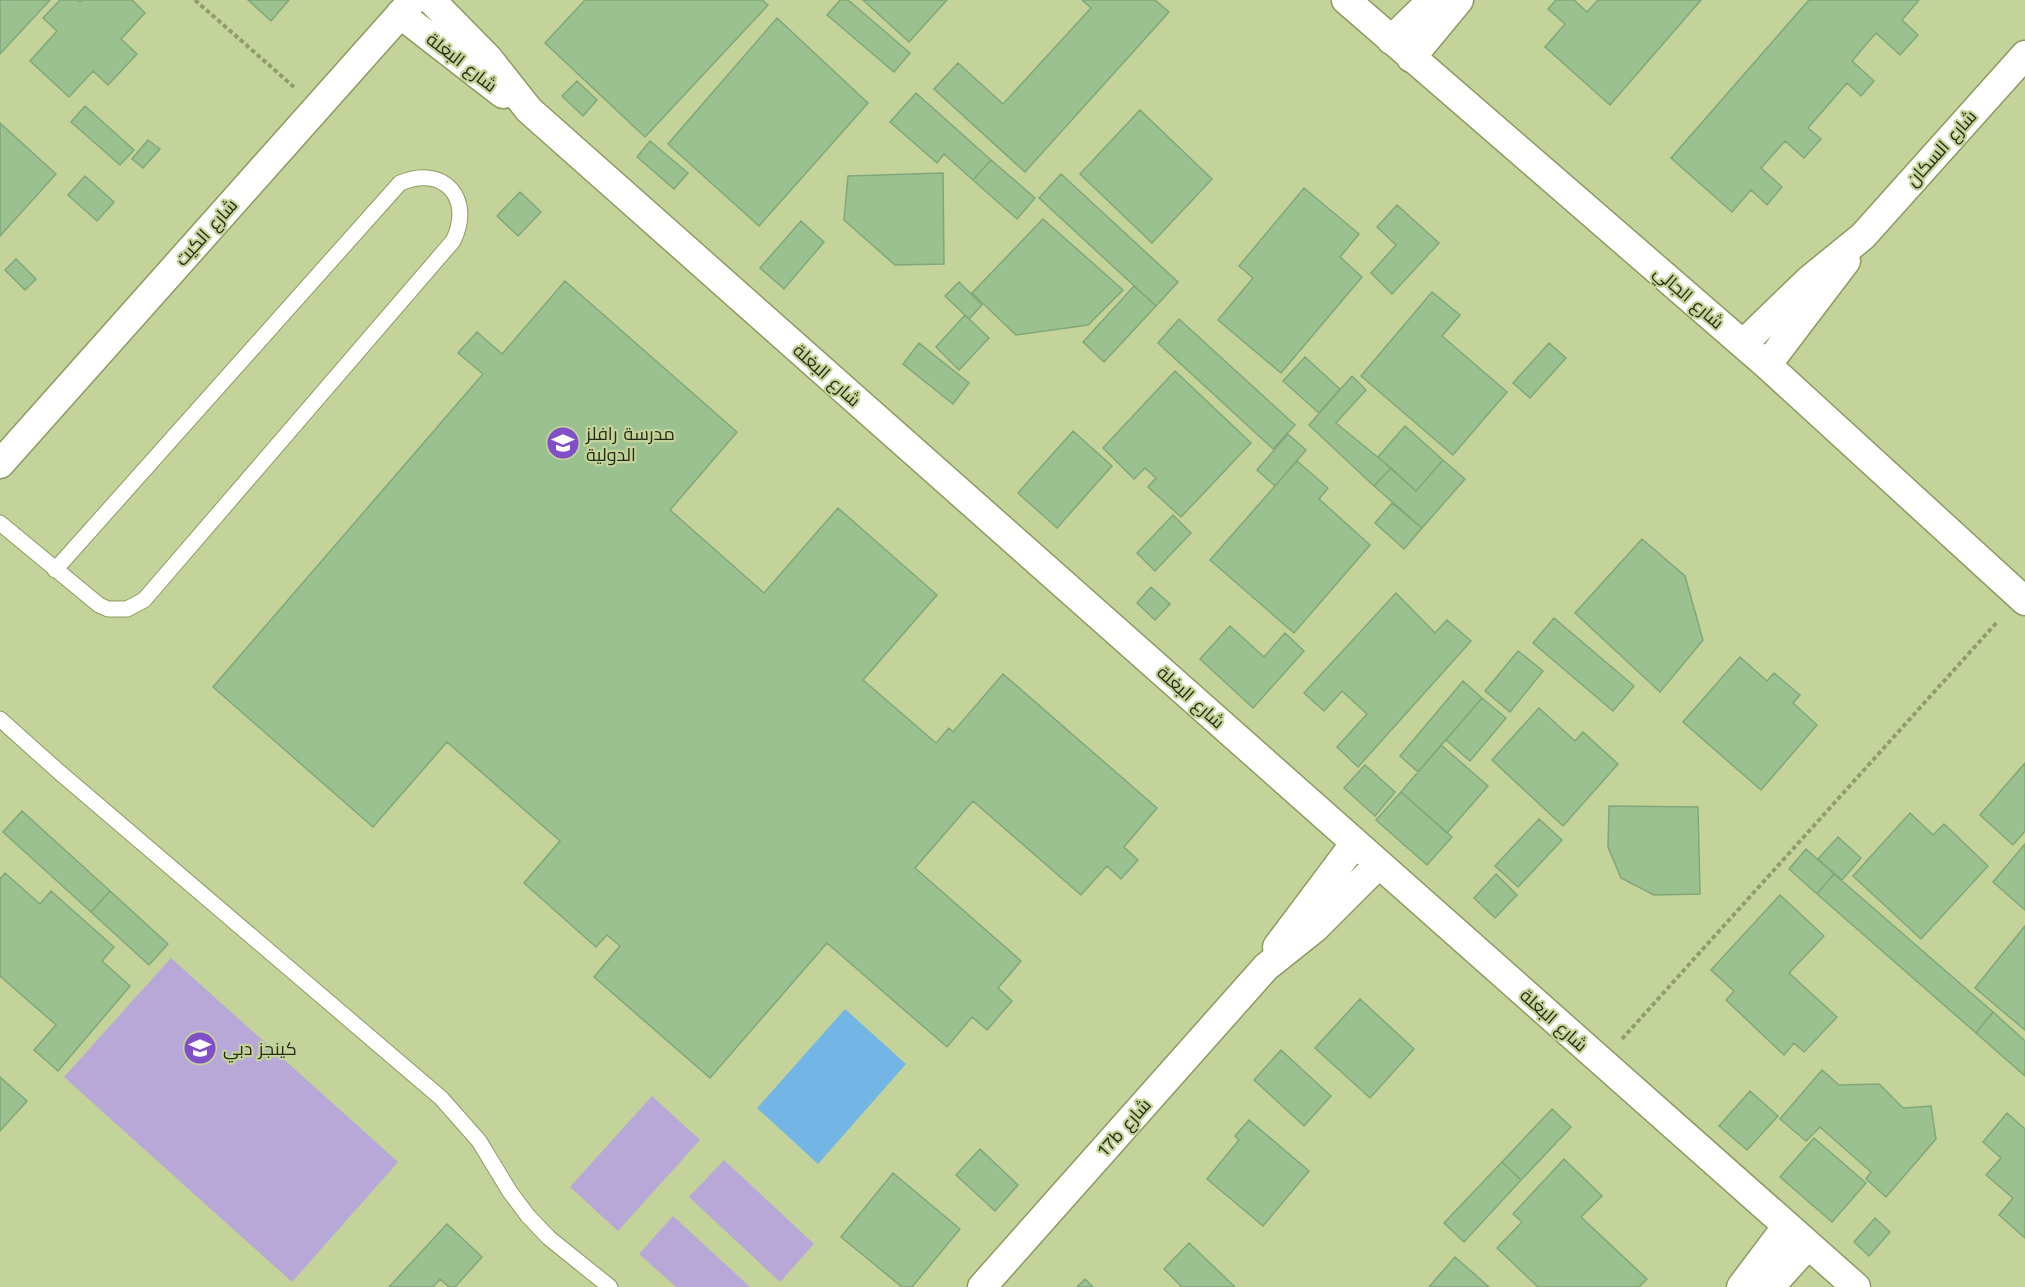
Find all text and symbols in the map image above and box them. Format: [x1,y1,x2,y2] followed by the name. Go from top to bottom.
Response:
[421,28,501,98] street label: شارع البغلة
[1901,106,1982,192] street label: شارع السكان
[171,194,243,271] street label: شارع الكيت
[1647,261,1728,336] street label: شارع الجالي
[788,339,865,412] street label: شارع البغلة
[585,423,675,466] place label: مدرسة رافلز الدولية
[545,425,581,461] school or university icon: مدرسة رافلز الدولية
[1152,661,1229,734] street label: شارع البغلة
[1515,984,1592,1057] street label: شارع البغلة
[182,1030,218,1066] school or university icon: كينجز دبي
[223,1038,297,1063] place label: كينجز دبي
[1093,1094,1157,1161] street label: 17b شارع

